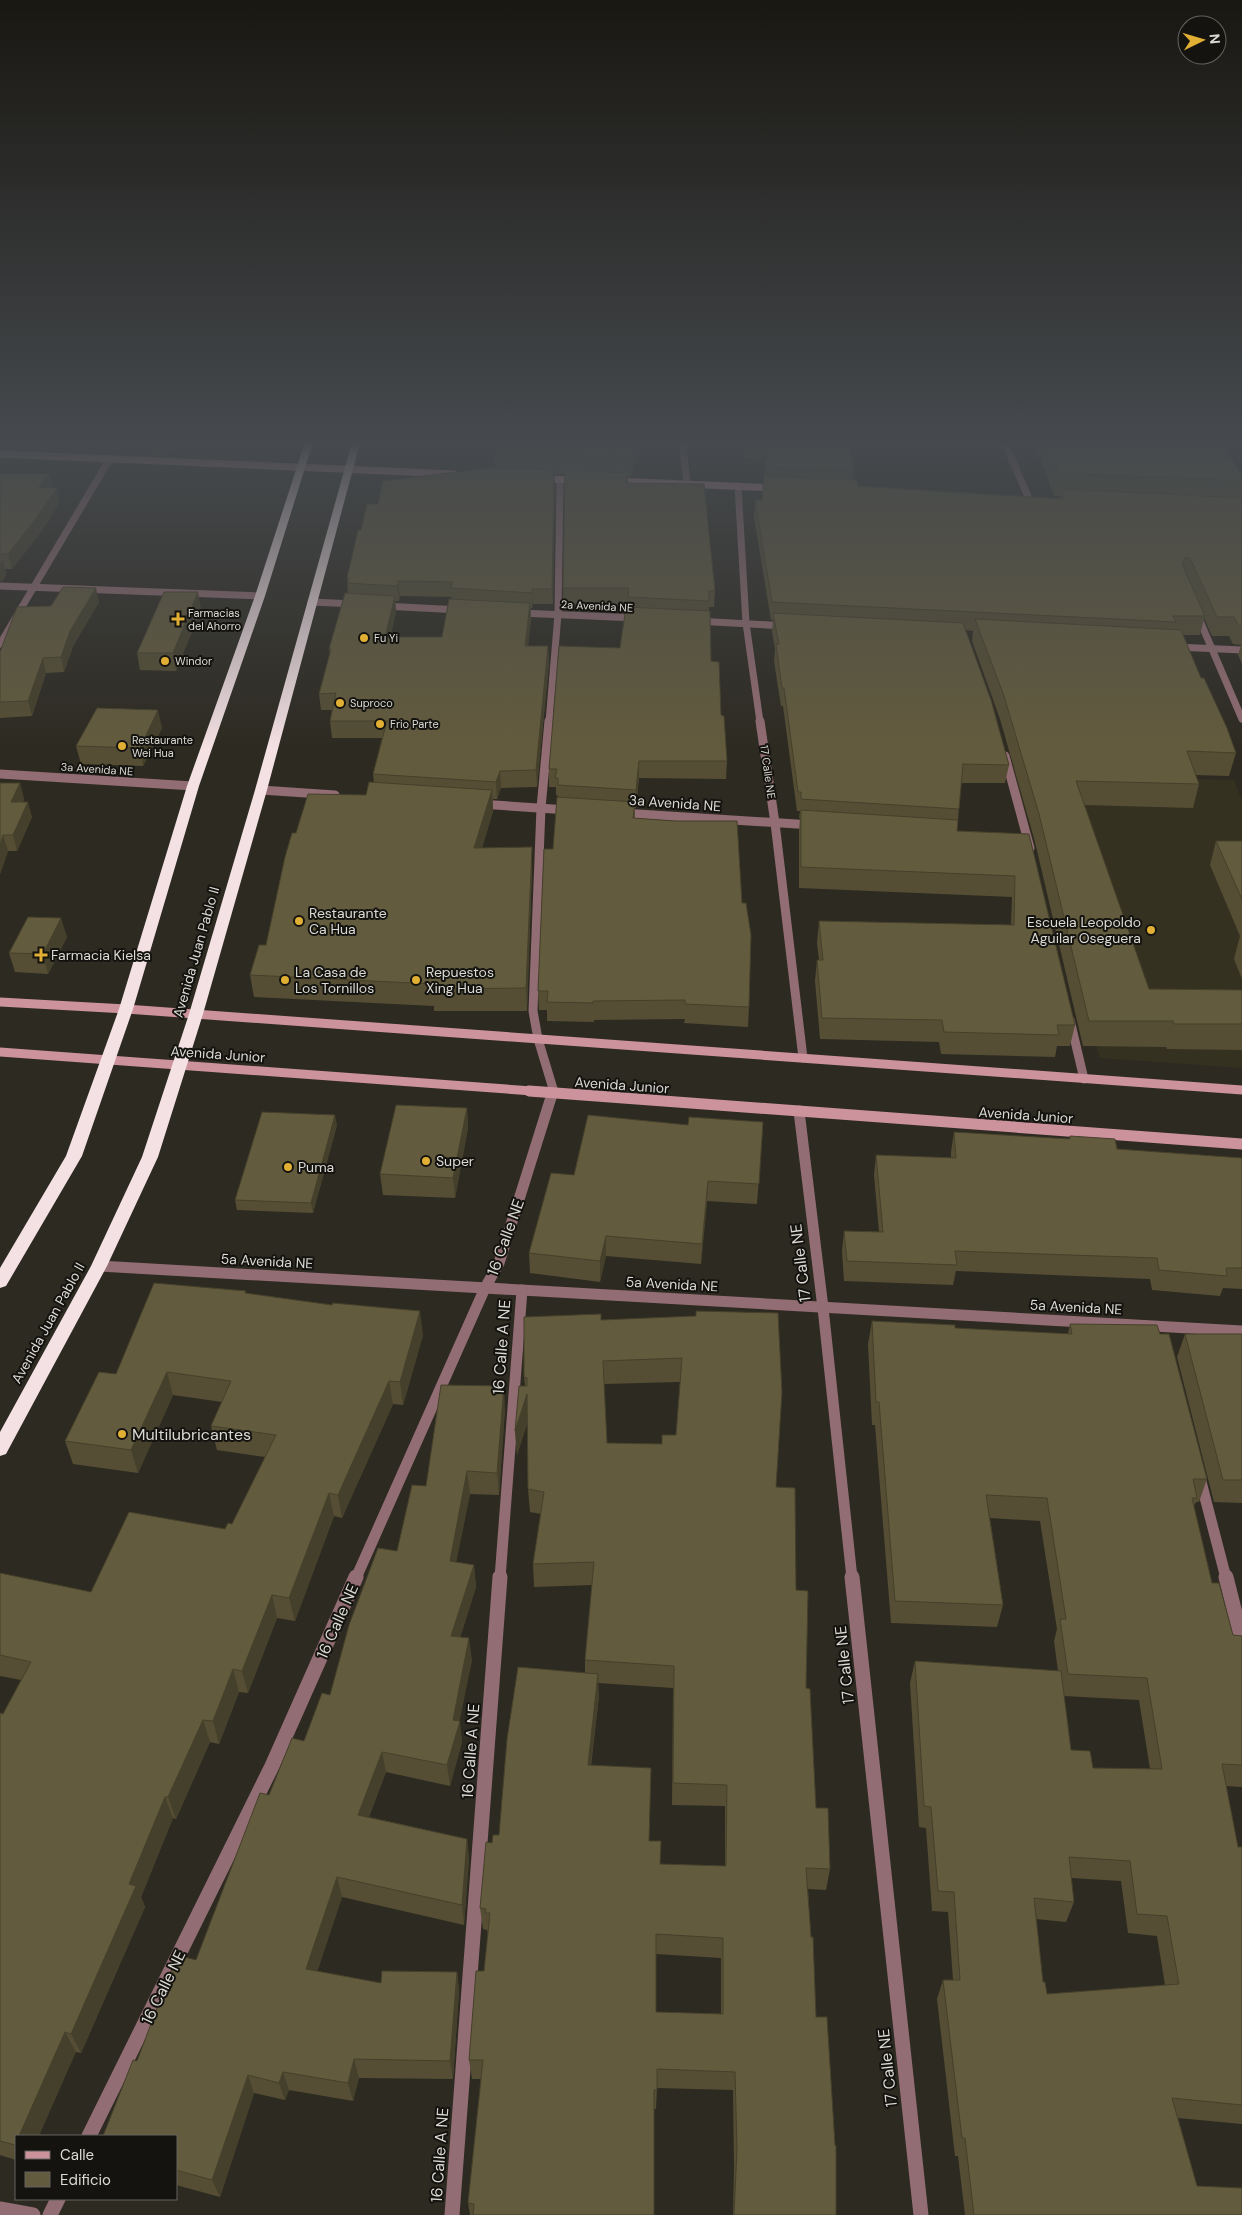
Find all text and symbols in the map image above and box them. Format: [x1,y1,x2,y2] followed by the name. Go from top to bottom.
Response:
[1177,15,1227,65] north arrow
[1206,33,1224,45] text: N
[561,597,633,615] street label: 2a Avenida NE
[188,606,241,633] place label: Farmacias del Ahorro
[172,613,184,625] marker: Farmacias del Ahorro
[374,631,398,645] place label: Fu Yi
[358,632,370,644] marker: Fu Yi
[175,654,212,668] place label: Windor
[159,655,171,667] marker: Windor
[350,696,393,710] place label: Suproco
[334,697,346,709] marker: Suproco
[390,717,439,731] place label: Frio Parte
[374,718,386,730] marker: Frio Parte
[132,733,193,760] place label: Restaurante Wei Hua
[116,740,128,752] marker: Restaurante Wei Hua
[757,744,779,800] street label: 17 Calle NE
[60,759,134,779] street label: 3a Avenida NE
[628,791,722,815] street label: 3a Avenida NE
[169,884,223,1020] street label: Avenida Juan Pablo II
[309,904,387,938] place label: Restaurante Ca Hua
[1027,913,1141,947] place label: Escuela Leopoldo Aguilar Oseguera
[293,915,305,927] marker: Restaurante Ca Hua
[1145,924,1157,936] marker: Escuela Leopoldo Aguilar Oseguera
[51,946,151,964] place label: Farmacia Kielsa
[35,949,47,961] marker: Farmacia Kielsa
[295,963,374,997] place label: La Casa de Los Tornillos
[426,963,494,997] place label: Repuestos Xing Hua
[279,974,291,986] marker: La Casa de Los Tornillos
[410,974,422,986] marker: Repuestos Xing Hua
[170,1042,266,1066] street label: Avenida Junior
[574,1073,670,1097] street label: Avenida Junior
[978,1103,1074,1127] street label: Avenida Junior
[436,1152,474,1170] place label: Super
[420,1155,432,1167] marker: Super
[298,1158,334,1176] place label: Puma
[282,1161,294,1173] marker: Puma
[482,1196,529,1278] street label: 16 Calle NE
[785,1223,816,1303] street label: 17 Calle NE
[220,1250,314,1272] street label: 5a Avenida NE
[7,1259,89,1387] street label: Avenida Juan Pablo II
[625,1273,719,1295] street label: 5a Avenida NE
[1029,1296,1123,1318] street label: 5a Avenida NE
[488,1299,515,1395] street label: 16 Calle A NE
[132,1424,251,1445] place label: Multilubricantes
[116,1428,128,1440] marker: Multilubricantes
[312,1580,363,1662] street label: 16 Calle NE
[830,1625,859,1705] street label: 17 Calle NE
[457,1703,484,1799] street label: 16 Calle A NE
[136,1947,190,2028] street label: 16 Calle NE
[873,2028,902,2108] street label: 17 Calle NE
[426,2107,453,2203] street label: 16 Calle A NE
[15,2135,178,2200] legend
[60,2145,94,2165] text: Calle
[60,2170,111,2190] text: Edificio

